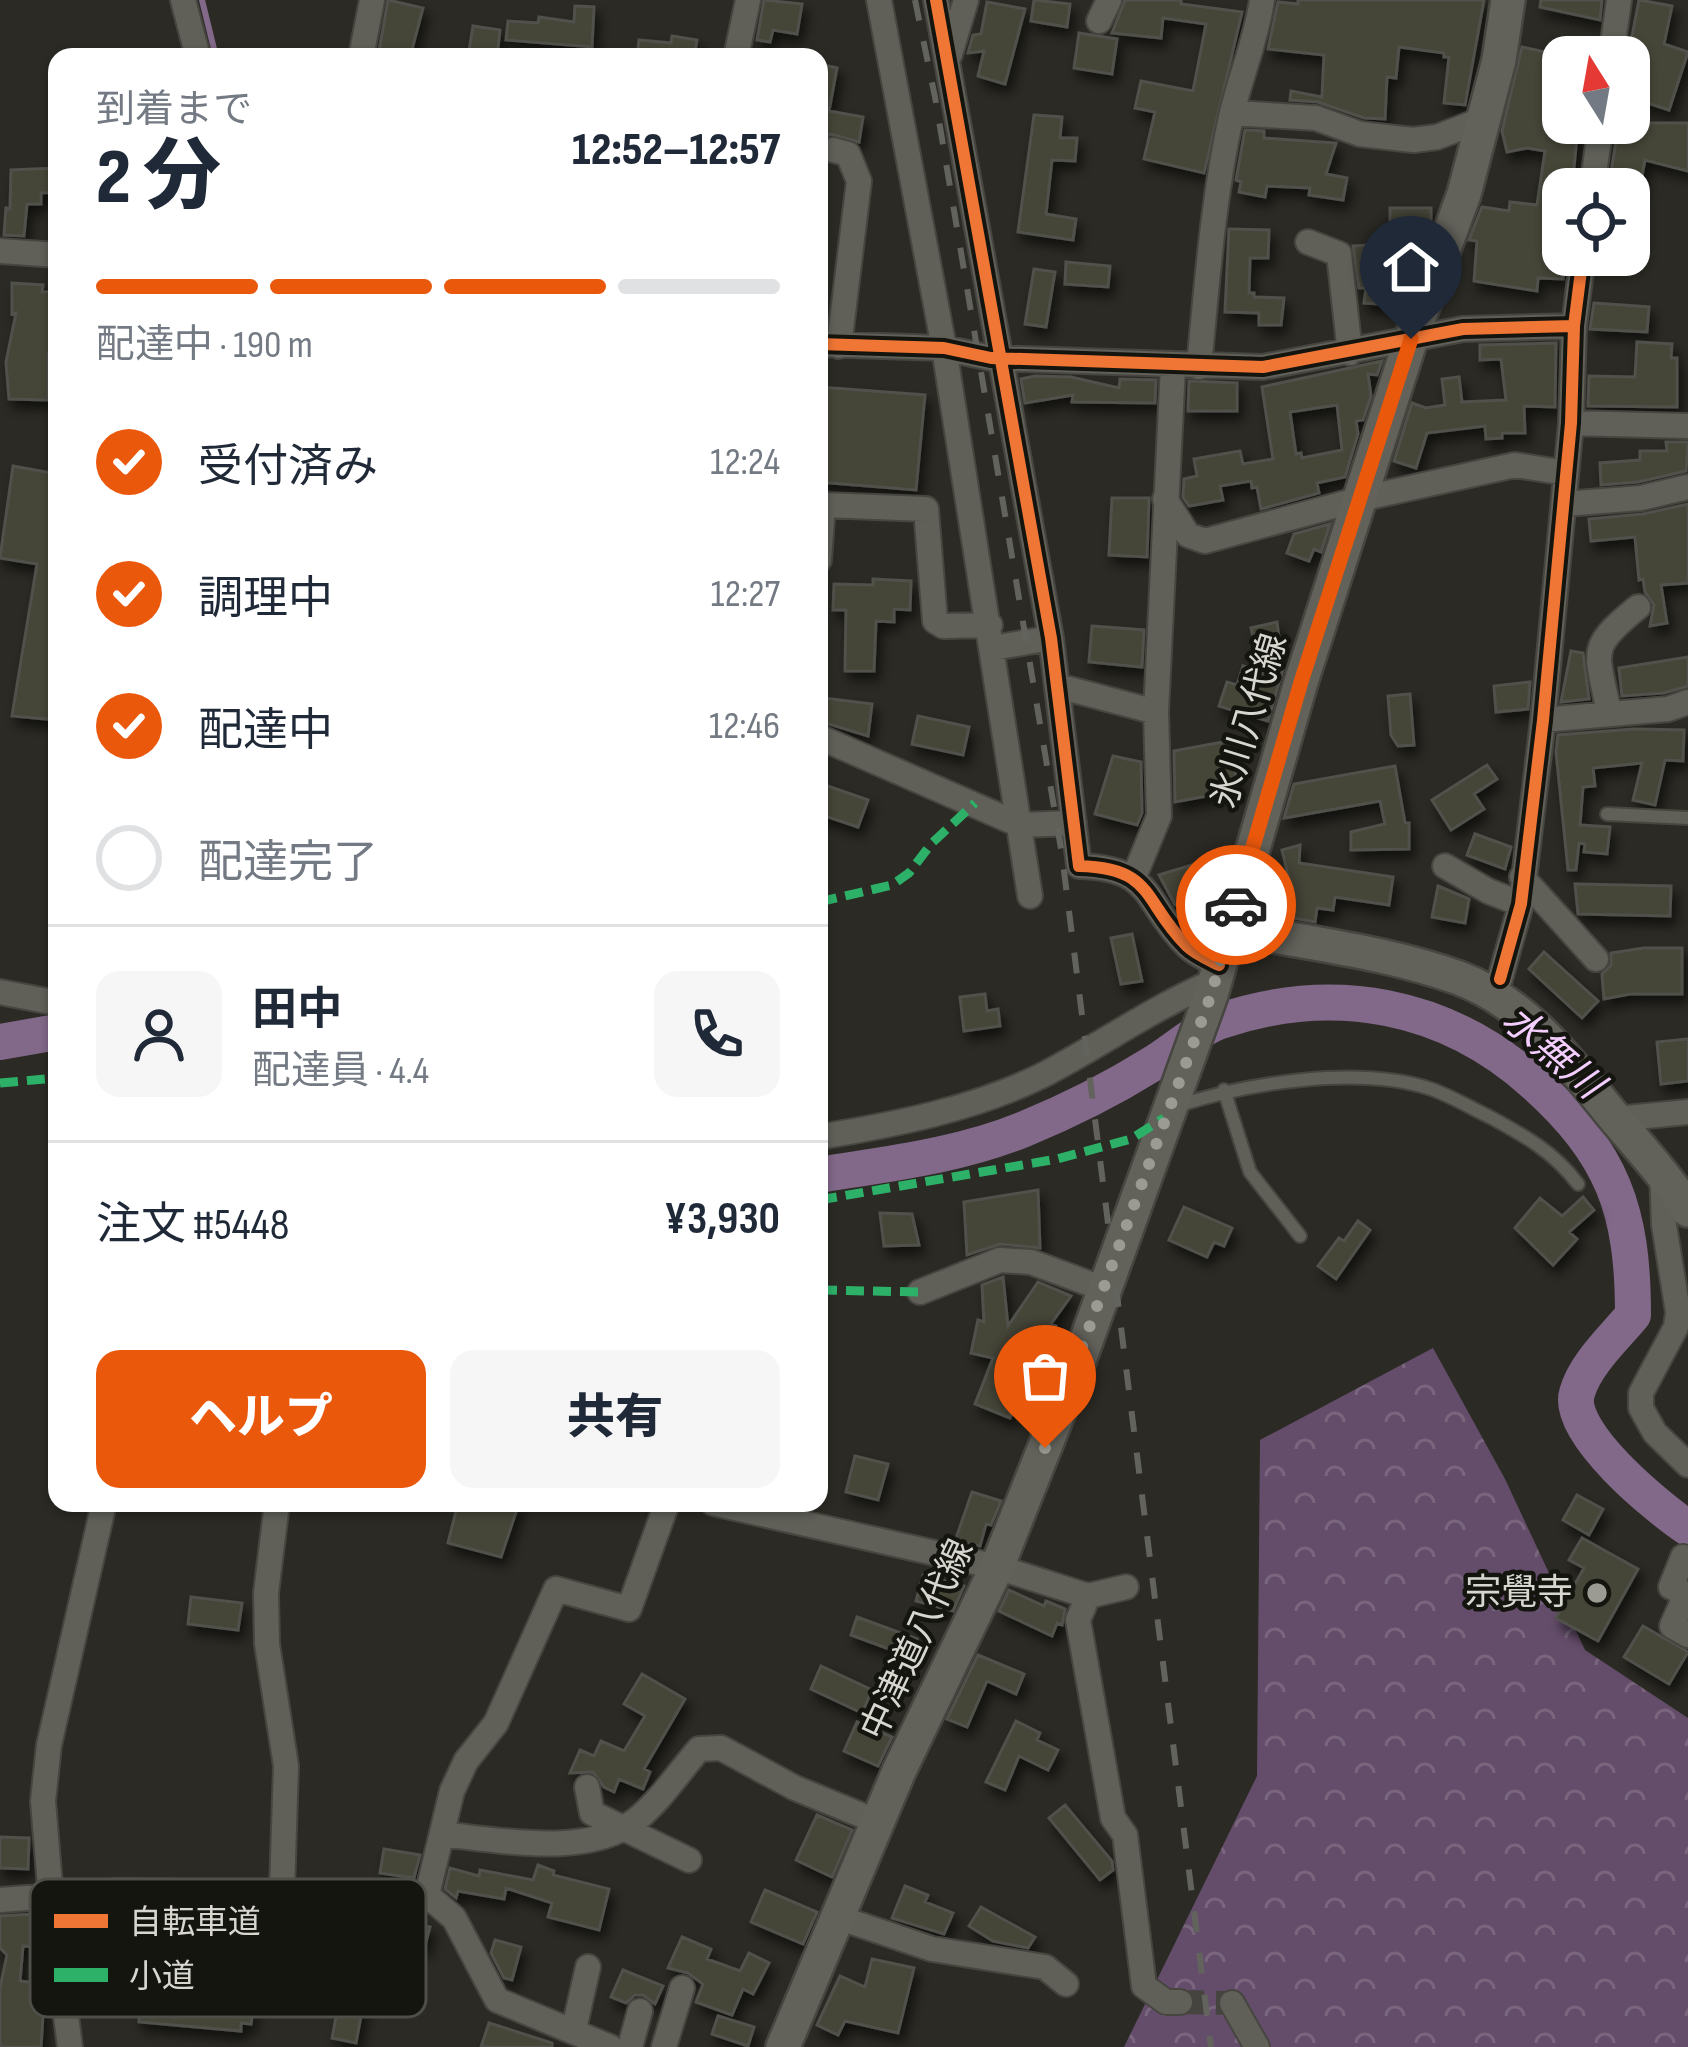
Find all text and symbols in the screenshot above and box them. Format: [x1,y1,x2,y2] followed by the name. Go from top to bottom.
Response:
[1542,36,1650,144] north arrow
[1542,36,1650,276] map controls
[96,87,252,134] text: 到着まで
[572,123,780,178] text: 12:52–12:57
[96,132,221,225] text: 2 分
[1542,168,1650,276] button: locate
[1360,216,1462,339] pin
[1378,234,1444,300] icon: home
[96,322,313,369] text: 配達中 · 190 m
[96,429,162,495] icon: check
[710,439,780,486] text: 12:24
[198,440,378,495] text: 受付済み
[96,561,162,627] icon: check
[711,571,780,618] text: 12:27
[198,572,333,627] text: 調理中
[1203,629,1297,813] street label: 氷川八代線
[96,693,162,759] icon: check
[709,703,780,750] text: 12:46
[198,704,333,759] text: 配達中
[198,836,378,891] text: 配達完了
[1176,845,1296,965] courier
[1203,872,1269,938] icon: car
[96,971,222,1097] button: person
[654,971,780,1097] button: phone
[252,983,342,1038] text: 田中
[1492,997,1615,1112] water label: 水無川
[252,1048,429,1095] text: 配達員 · 4.4
[664,1192,780,1247] text: ¥3,930
[96,1198,289,1253] text: 注文 #5448
[994,1325,1096,1448] pin
[1012,1343,1078,1409] icon: bag
[96,1350,426,1488] button: ヘルプ
[450,1350,780,1488] button: 共有
[853,1533,983,1747] street label: 中津道八代線
[1465,1572,1573,1615] place label: 宗覺寺
[1584,1580,1610,1606] marker: 宗覺寺
[30,1879,426,2017] legend
[129,1903,261,1943] text: 自転車道
[129,1957,195,1997] text: 小道

